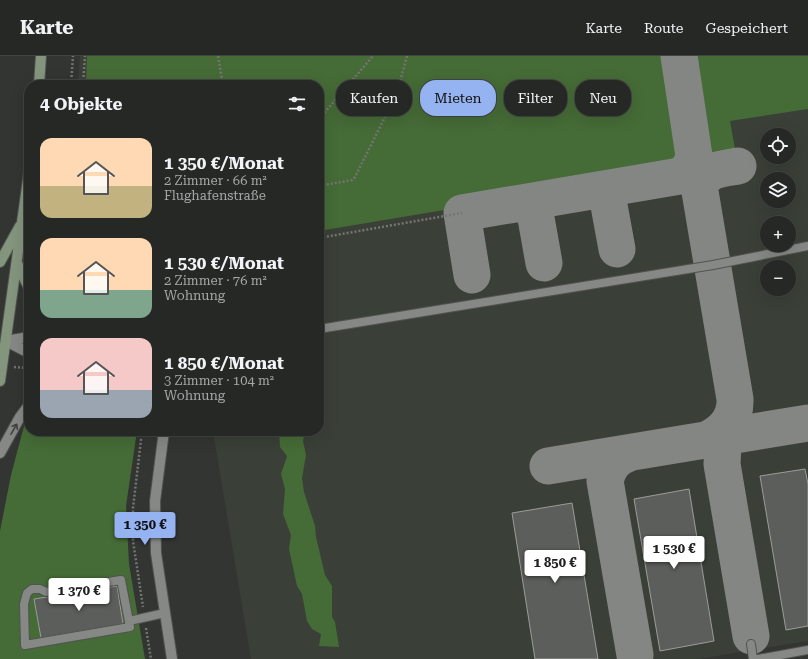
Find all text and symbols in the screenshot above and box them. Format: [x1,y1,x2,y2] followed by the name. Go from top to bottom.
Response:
[20,16,74,39] text: Karte
[586,20,622,36] text: Karte
[644,20,684,36] text: Route
[706,20,788,36] text: Gespeichert
[336,80,412,116] chip: Kaufen
[420,80,496,116] chip: Mieten
[504,80,567,116] chip: Filter
[575,80,631,116] chip: Neu
[286,93,308,115] icon: filters
[40,94,122,114] text: 4 Objekte
[760,128,796,296] map controls
[760,128,796,164] button: locate
[164,153,284,173] text: 1 350 €/Monat
[72,154,120,202] icon: home
[760,172,796,208] button: layers
[164,173,267,188] text: 2 Zimmer · 66 m²
[164,188,266,203] text: Flughafenstraße
[760,216,796,252] button: +
[164,253,284,273] text: 1 530 €/Monat
[72,254,120,302] icon: home
[760,260,796,296] button: −
[164,273,267,288] text: 2 Zimmer · 76 m²
[164,288,225,303] text: Wohnung
[164,353,284,373] text: 1 850 €/Monat
[72,354,120,402] icon: home
[164,373,274,388] text: 3 Zimmer · 104 m²
[164,388,225,403] text: Wohnung
[10,423,18,435] one-way arrow
[108,512,182,546] pin: 1 350 €
[124,517,166,532] text: 1 350 €
[637,536,711,570] pin: 1 530 €
[653,541,695,556] text: 1 530 €
[518,550,592,584] pin: 1 850 €
[534,555,576,570] text: 1 850 €
[42,578,116,612] pin: 1 370 €
[58,583,100,598] text: 1 370 €

